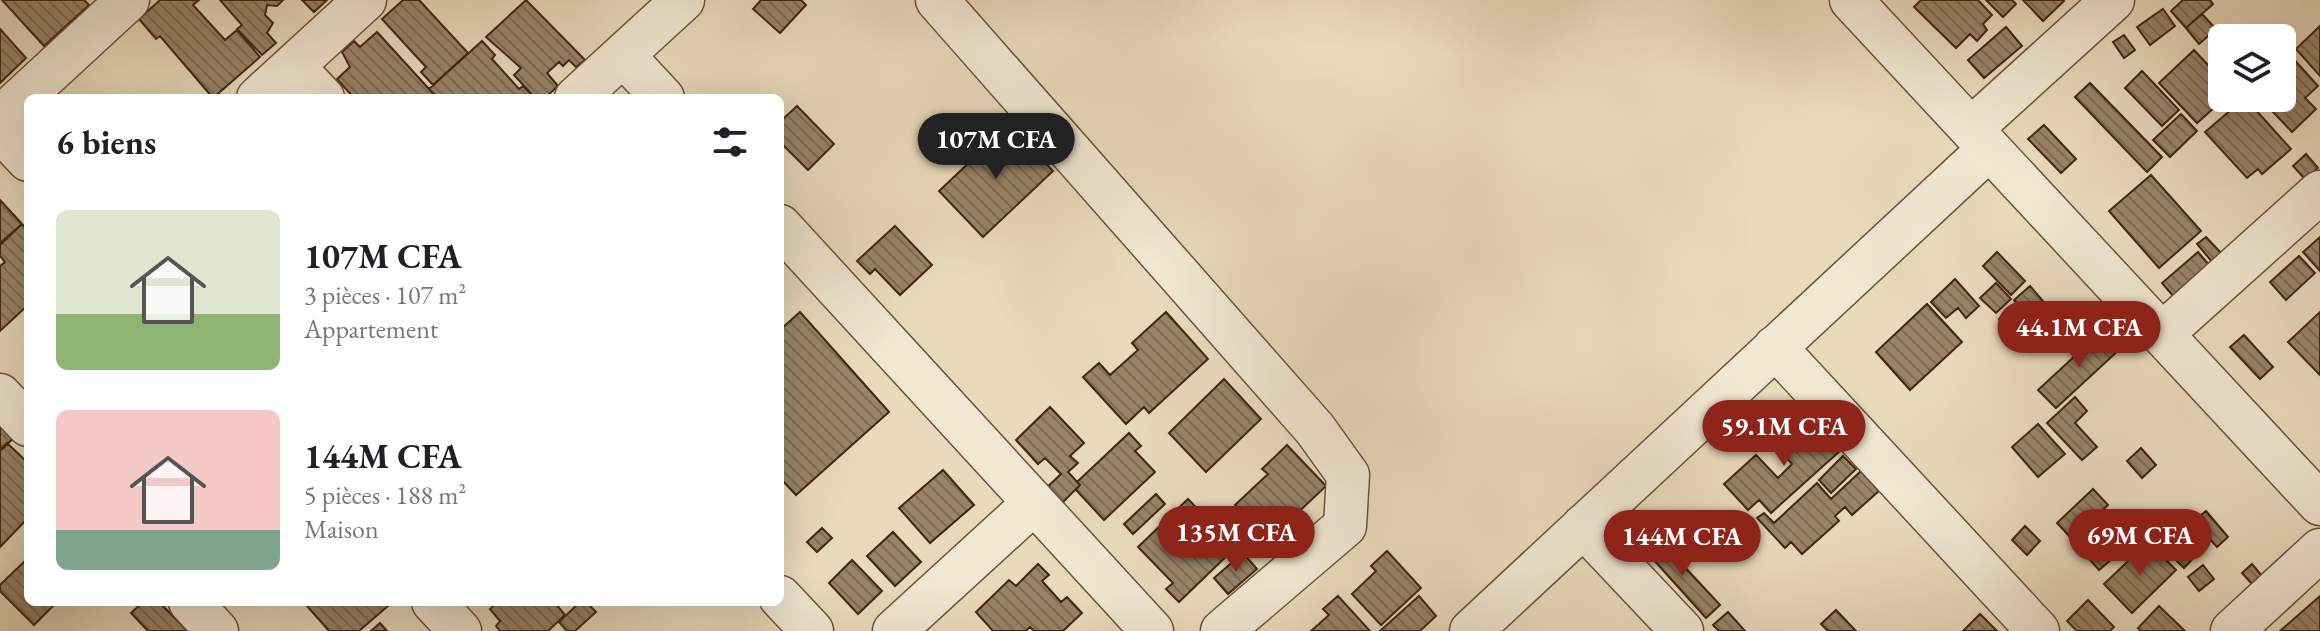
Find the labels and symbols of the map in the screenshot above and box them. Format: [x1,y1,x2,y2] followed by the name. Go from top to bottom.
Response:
[913,113,1079,181] pin: 107M CFA
[1987,301,2171,369] pin: 44.1M CFA
[1692,400,1876,468] pin: 59.1M CFA
[1153,506,1319,574] pin: 135M CFA
[2066,509,2214,577] pin: 69M CFA
[1599,510,1765,578] pin: 144M CFA

